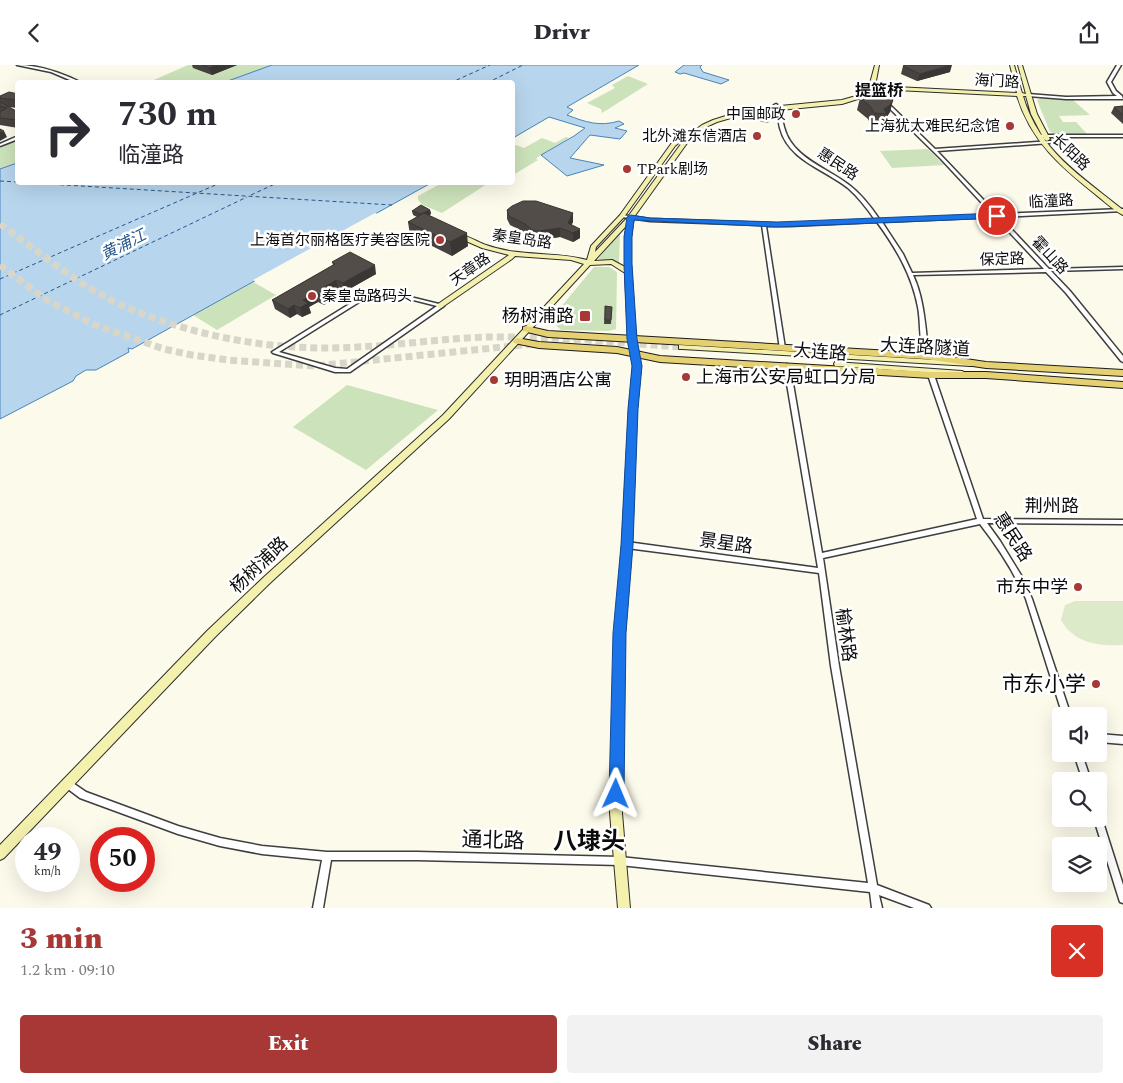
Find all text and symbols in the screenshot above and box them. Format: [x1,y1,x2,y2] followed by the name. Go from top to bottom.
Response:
[534,16,590,49] text: Drivr
[20,19,48,47] icon: back
[1075,19,1103,47] icon: share
[974,69,1020,94] street label: 海门路
[855,79,904,103] district label: 提篮桥
[118,88,217,141] text: 730 m
[35,100,100,165] icon: right
[726,103,786,126] place label: 中国邮政
[790,108,802,120] marker: 中国邮政
[865,115,1000,138] place label: 上海犹太难民纪念馆
[1004,120,1016,132] marker: 上海犹太难民纪念馆
[642,125,747,148] place label: 北外滩东信酒店
[1046,128,1095,176] street label: 长阳路
[751,130,763,142] marker: 北外滩东信酒店
[118,139,184,172] text: 临潼路
[813,142,863,187] street label: 惠民路
[637,158,708,181] place label: TPark剧场
[621,163,633,175] marker: TPark剧场
[1028,189,1074,214] street label: 临潼路
[976,195,1018,237] pin
[983,202,1011,230] icon: arrive
[97,222,152,266] water label: 黄浦江
[491,224,553,255] street label: 秦皇岛路
[250,229,430,252] place label: 上海首尔丽格医疗美容医院
[1026,231,1073,280] street label: 霍山路
[434,234,446,246] marker: 上海首尔丽格医疗美容医院
[445,247,495,292] street label: 天章路
[979,247,1025,272] street label: 保定路
[322,285,412,308] place label: 秦皇岛路码头
[306,290,318,302] marker: 秦皇岛路码头
[502,303,574,330] place label: 杨树浦路
[578,309,592,323] marker: 杨树浦路
[879,332,971,363] street label: 大连路隧道
[792,337,848,368] street label: 大连路
[696,364,876,391] place label: 上海市公安局虹口分局
[504,367,612,394] place label: 玥明酒店公寓
[680,371,692,383] marker: 上海市公安局虹口分局
[488,374,500,386] marker: 玥明酒店公寓
[1025,493,1079,520] street label: 荆州路
[987,507,1039,567] street label: 惠民路
[697,526,755,561] street label: 景星路
[224,531,295,600] street label: 杨树浦路
[996,574,1068,601] place label: 市东中学
[1072,581,1084,593] marker: 市东中学
[828,606,863,664] street label: 榆林路
[1002,669,1086,701] place label: 市东小学
[1090,678,1102,690] marker: 市东小学
[1052,707,1107,892] map controls
[1052,707,1107,762] button: sound
[589,767,641,819] position arrow
[1052,772,1107,827] button: search
[461,824,525,858] street label: 通北路
[553,824,625,860] district label: 八埭头
[90,827,155,892] speed limit sign: 50
[33,834,62,872] text: 49
[1052,837,1107,892] button: layers
[34,862,61,881] text: km/h
[20,916,103,962] text: 3 min
[1051,925,1103,977] button: close
[20,958,115,982] text: 1.2 km · 09:10
[20,1015,557,1073] button: Exit
[567,1015,1103,1073] button: Share

